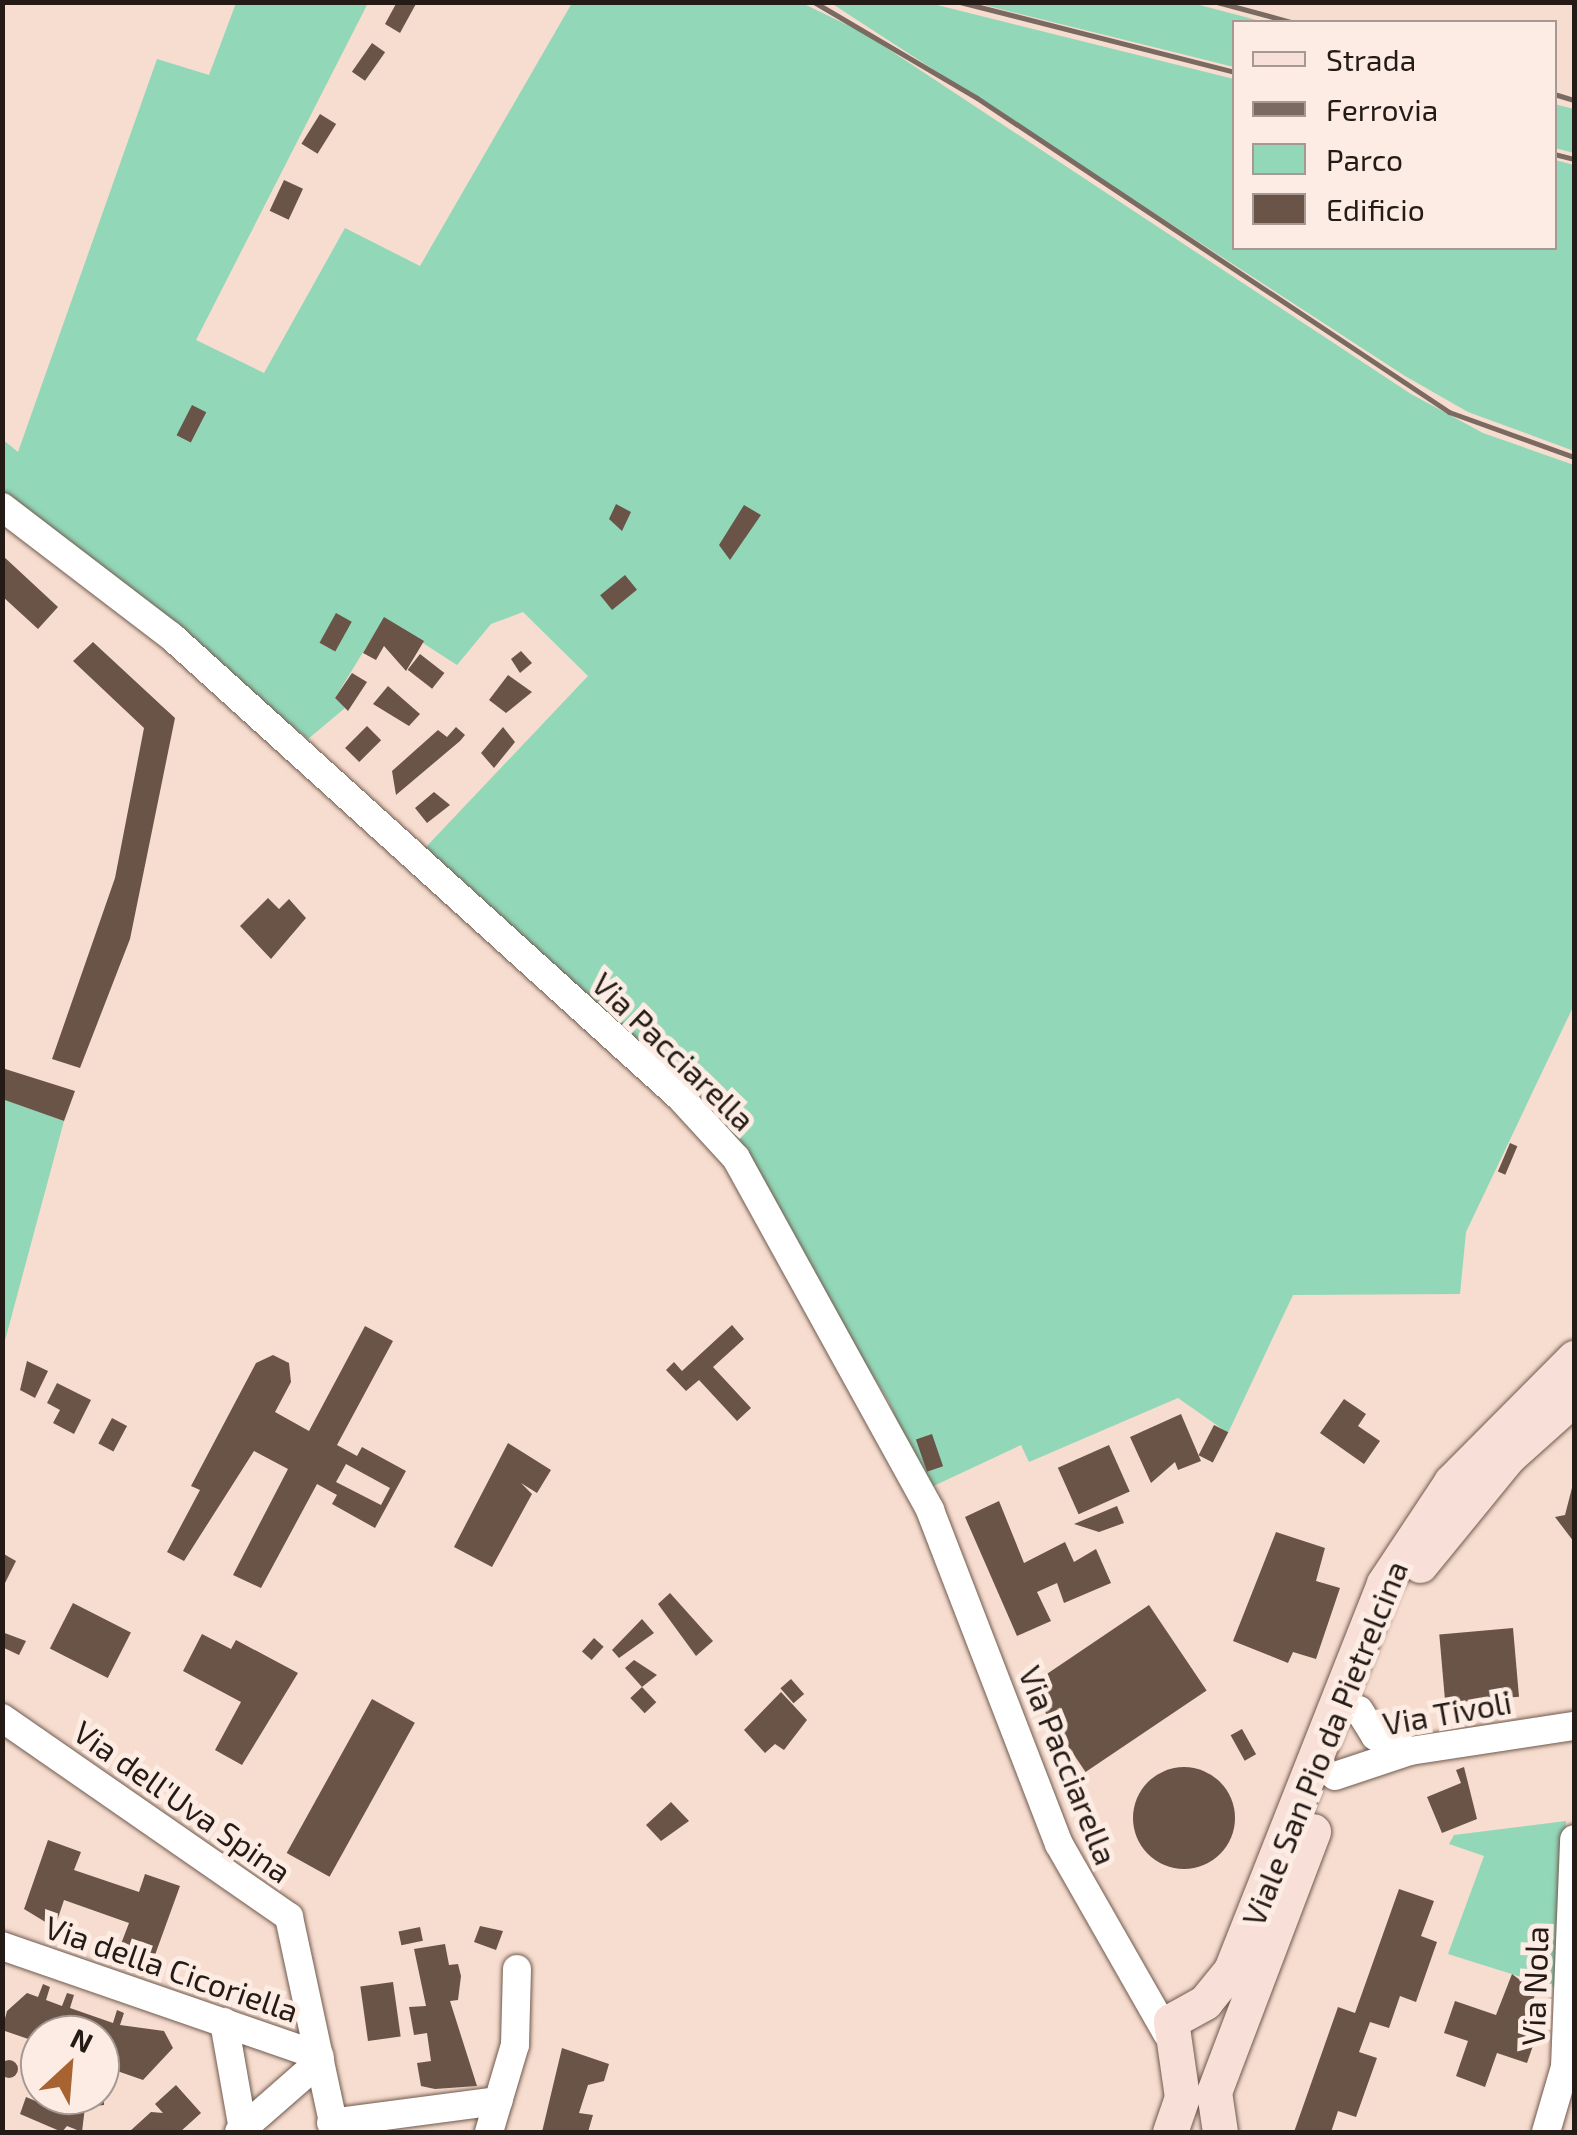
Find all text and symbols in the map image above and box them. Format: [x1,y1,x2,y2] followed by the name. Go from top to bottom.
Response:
[1232,20,1557,250] legend
[1326,41,1416,77] text: Strada
[1326,91,1438,127] text: Ferrovia
[1326,141,1403,177] text: Parco
[1326,191,1425,227] text: Edificio
[585,964,763,1138] street label: Via Pacciarella
[1233,1555,1415,1931] street label: Viale San Pio da Pietrelcina
[1012,1660,1126,1870] street label: Via Pacciarella
[1379,1682,1515,1742] street label: Via Tivoli
[67,1712,299,1890] street label: Via dell'Uva Spina
[40,1907,304,2029] street label: Via della Cicoriella
[1513,1925,1555,2047] street label: Via Nola
[20,2015,120,2115] north arrow
[66,2020,99,2060] text: N

